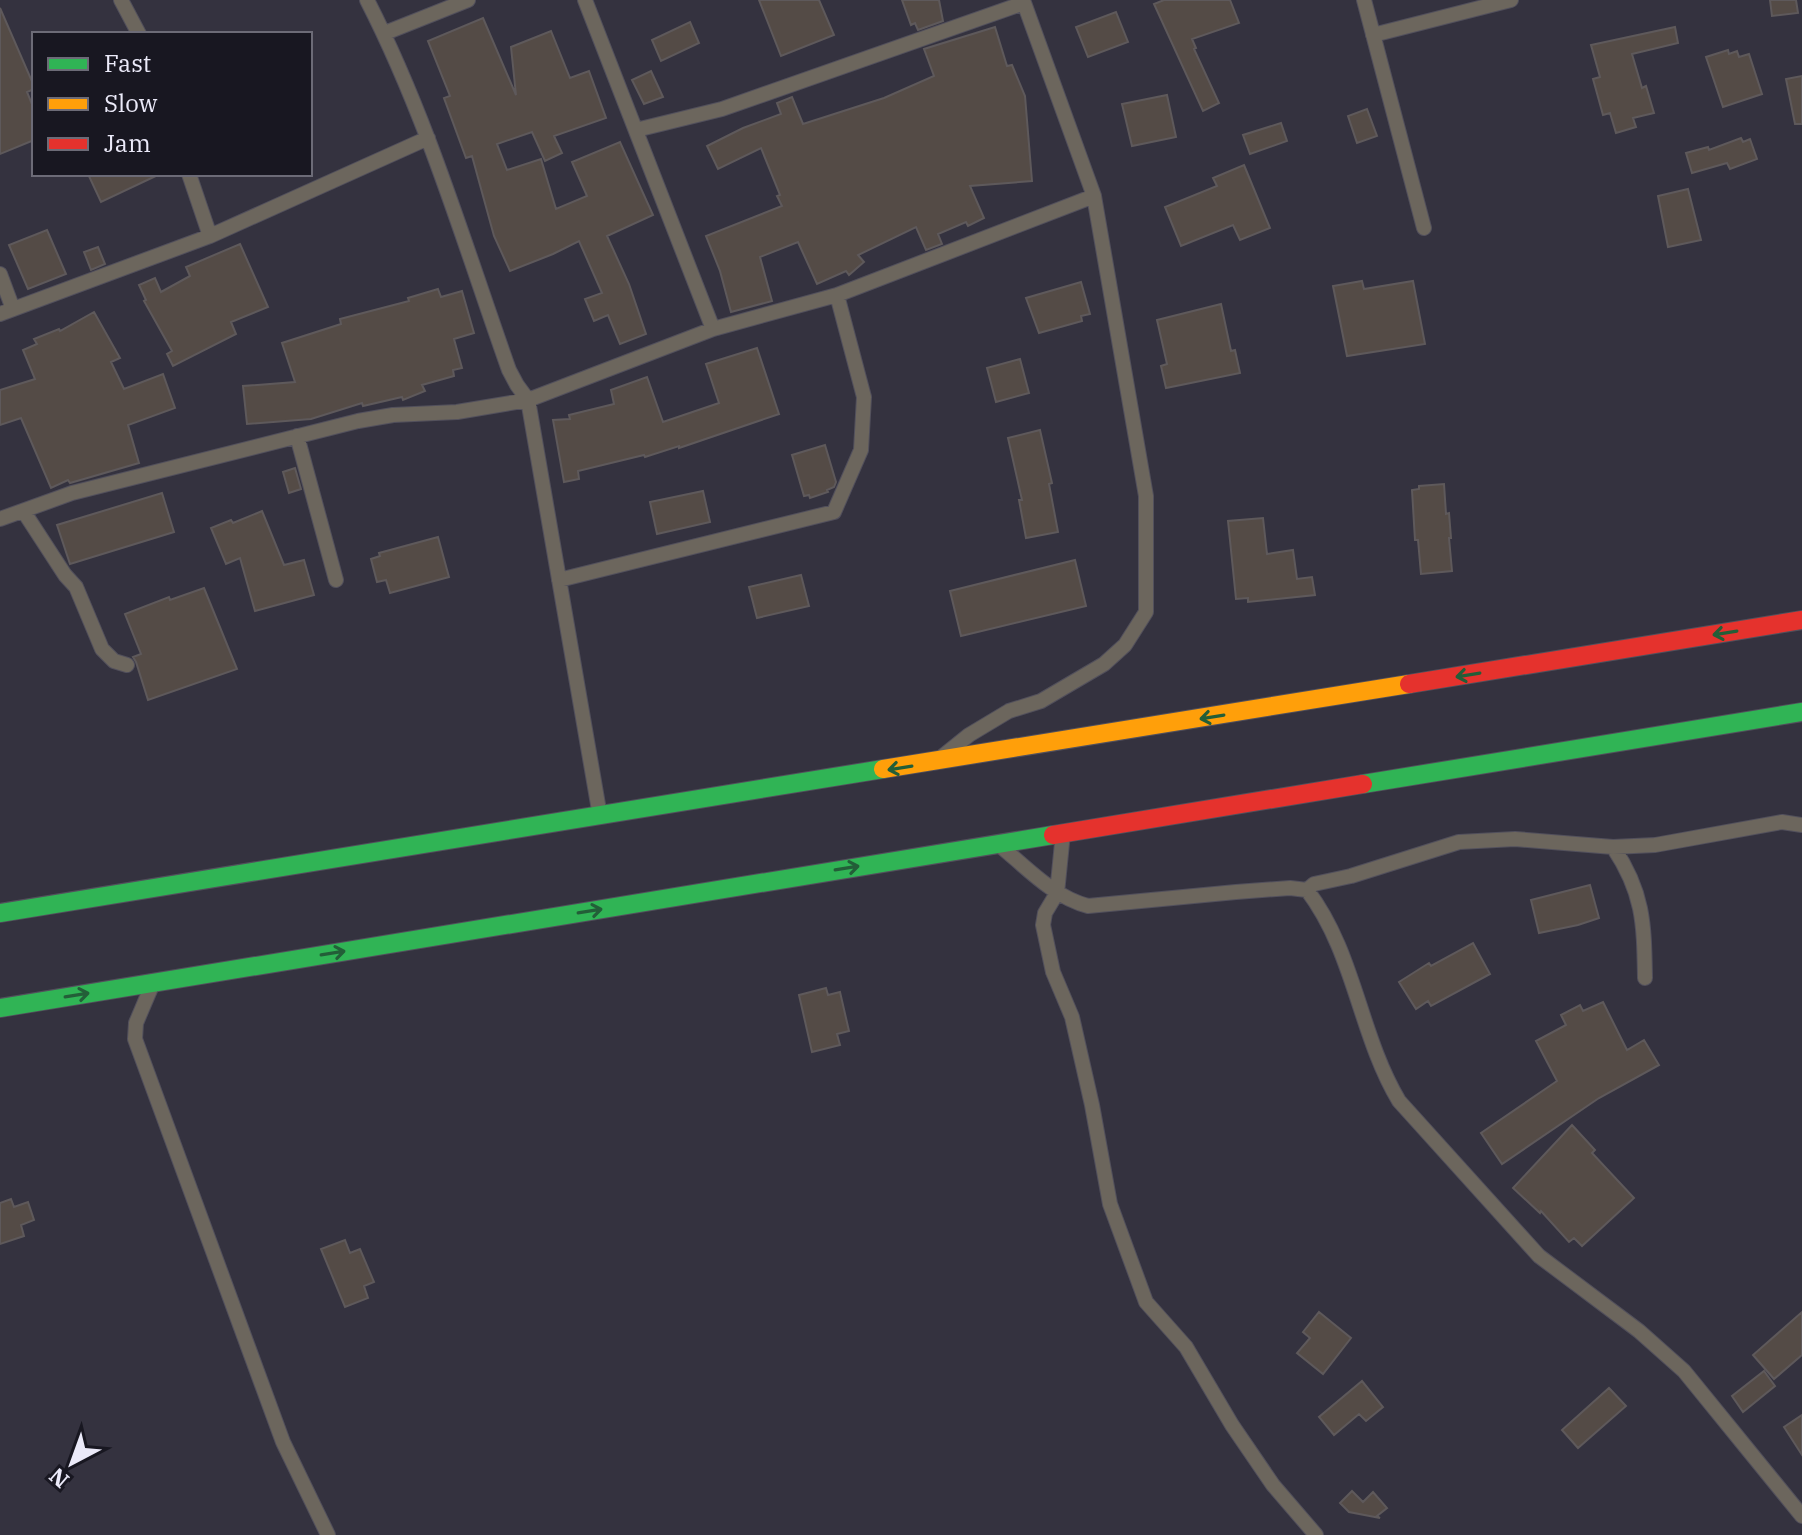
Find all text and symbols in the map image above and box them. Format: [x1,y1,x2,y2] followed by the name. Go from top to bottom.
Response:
[32,32,312,176] legend
[104,47,151,79] text: Fast
[104,87,158,119] text: Slow
[104,127,151,159] text: Jam
[1713,626,1738,641] one-way arrow
[1456,668,1482,683] one-way arrow
[1200,710,1225,725] one-way arrow
[888,761,913,776] one-way arrow
[833,860,859,875] one-way arrow
[577,902,602,917] one-way arrow
[320,945,346,960] one-way arrow
[64,987,89,1002] one-way arrow
[32,1423,112,1503] north arrow
[42,1462,75,1495] text: N

